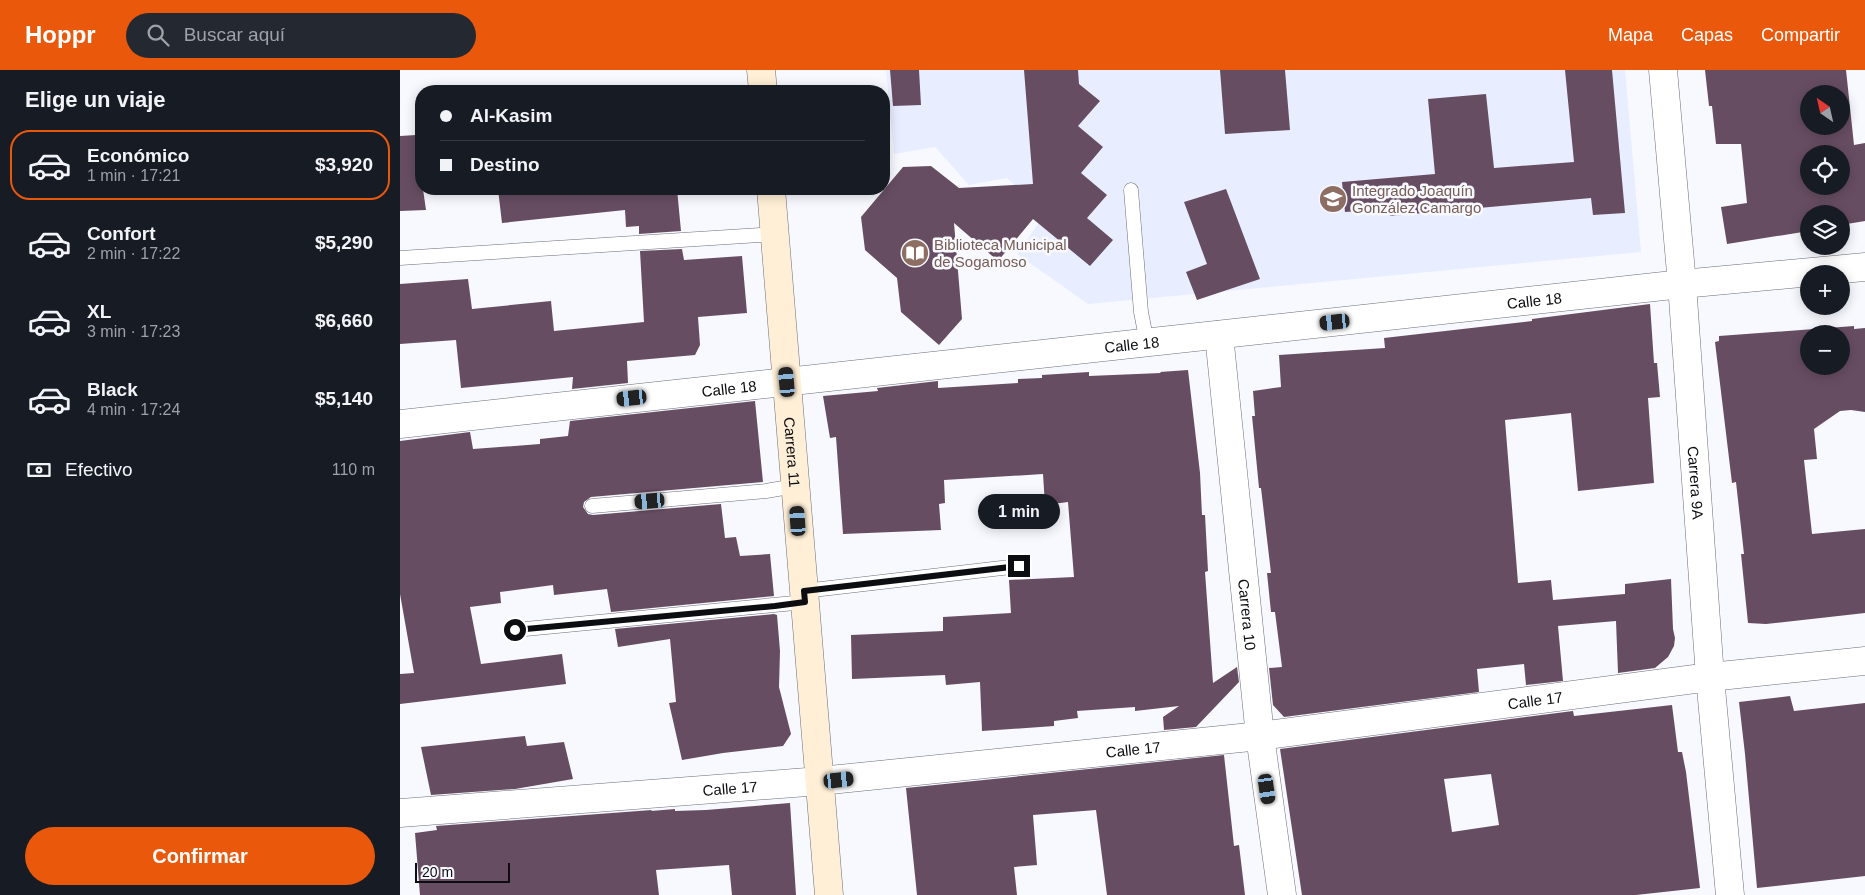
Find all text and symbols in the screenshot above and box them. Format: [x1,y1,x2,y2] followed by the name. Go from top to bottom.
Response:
[126,13,476,58] search box
[25,21,96,48] text: Hoppr
[144,21,172,49] icon: search
[184,24,285,45] text: Buscar aquí
[1608,25,1653,45] text: Mapa
[1681,25,1733,45] text: Capas
[1761,25,1840,45] text: Compartir
[1800,85,1850,135] north arrow
[1800,85,1850,375] map controls
[25,87,166,112] text: Elige un viaje
[470,105,552,126] text: Al-Kasim
[27,143,72,188] icon: car
[87,145,189,166] text: Económico
[1800,145,1850,195] button: locate
[315,154,373,175] text: $3,920
[470,154,540,175] text: Destino
[87,167,180,184] text: 1 min · 17:21
[1352,182,1481,216] place label: Integrado Joaquín González Camargo
[1318,184,1348,214] school or university icon: Integrado Joaquín González Camargo
[1800,205,1850,255] button: layers
[27,221,72,266] icon: car
[87,223,156,244] text: Confort
[315,232,373,253] text: $5,290
[934,236,1067,270] place label: Biblioteca Municipal de Sogamoso
[900,238,930,268] library icon: Biblioteca Municipal de Sogamoso
[87,245,180,262] text: 2 min · 17:22
[1800,265,1850,315] button: +
[1506,289,1563,312] street label: Calle 18
[27,299,72,344] icon: car
[87,301,111,322] text: XL
[315,310,373,331] text: $6,660
[1319,313,1350,331] car
[87,323,180,340] text: 3 min · 17:23
[1800,325,1850,375] button: −
[1103,333,1160,356] street label: Calle 18
[778,366,795,398] car
[27,377,72,422] icon: car
[701,377,757,400] street label: Calle 18
[87,379,138,400] text: Black
[315,388,373,409] text: $5,140
[616,389,647,407] car
[87,401,180,418] text: 4 min · 17:24
[781,416,804,488] street label: Carrera 11
[1685,445,1707,520] street label: Carrera 9A
[25,456,53,484] icon: cash
[65,459,133,480] text: Efectivo
[332,461,375,478] text: 110 m
[634,492,665,510] car
[978,494,1060,528] callout: 1 min
[998,503,1040,520] text: 1 min
[789,506,806,536] car
[1008,555,1030,577] route end
[1235,578,1260,651] street label: Carrera 10
[504,619,526,641] route start
[1507,688,1564,712] street label: Calle 17
[1105,738,1161,760] street label: Calle 17
[823,771,854,789] car
[1257,773,1276,805] car
[702,777,758,798] street label: Calle 17
[25,827,375,885] button: Confirmar
[415,860,510,883] scale bar
[422,864,453,880] text: 20 m

